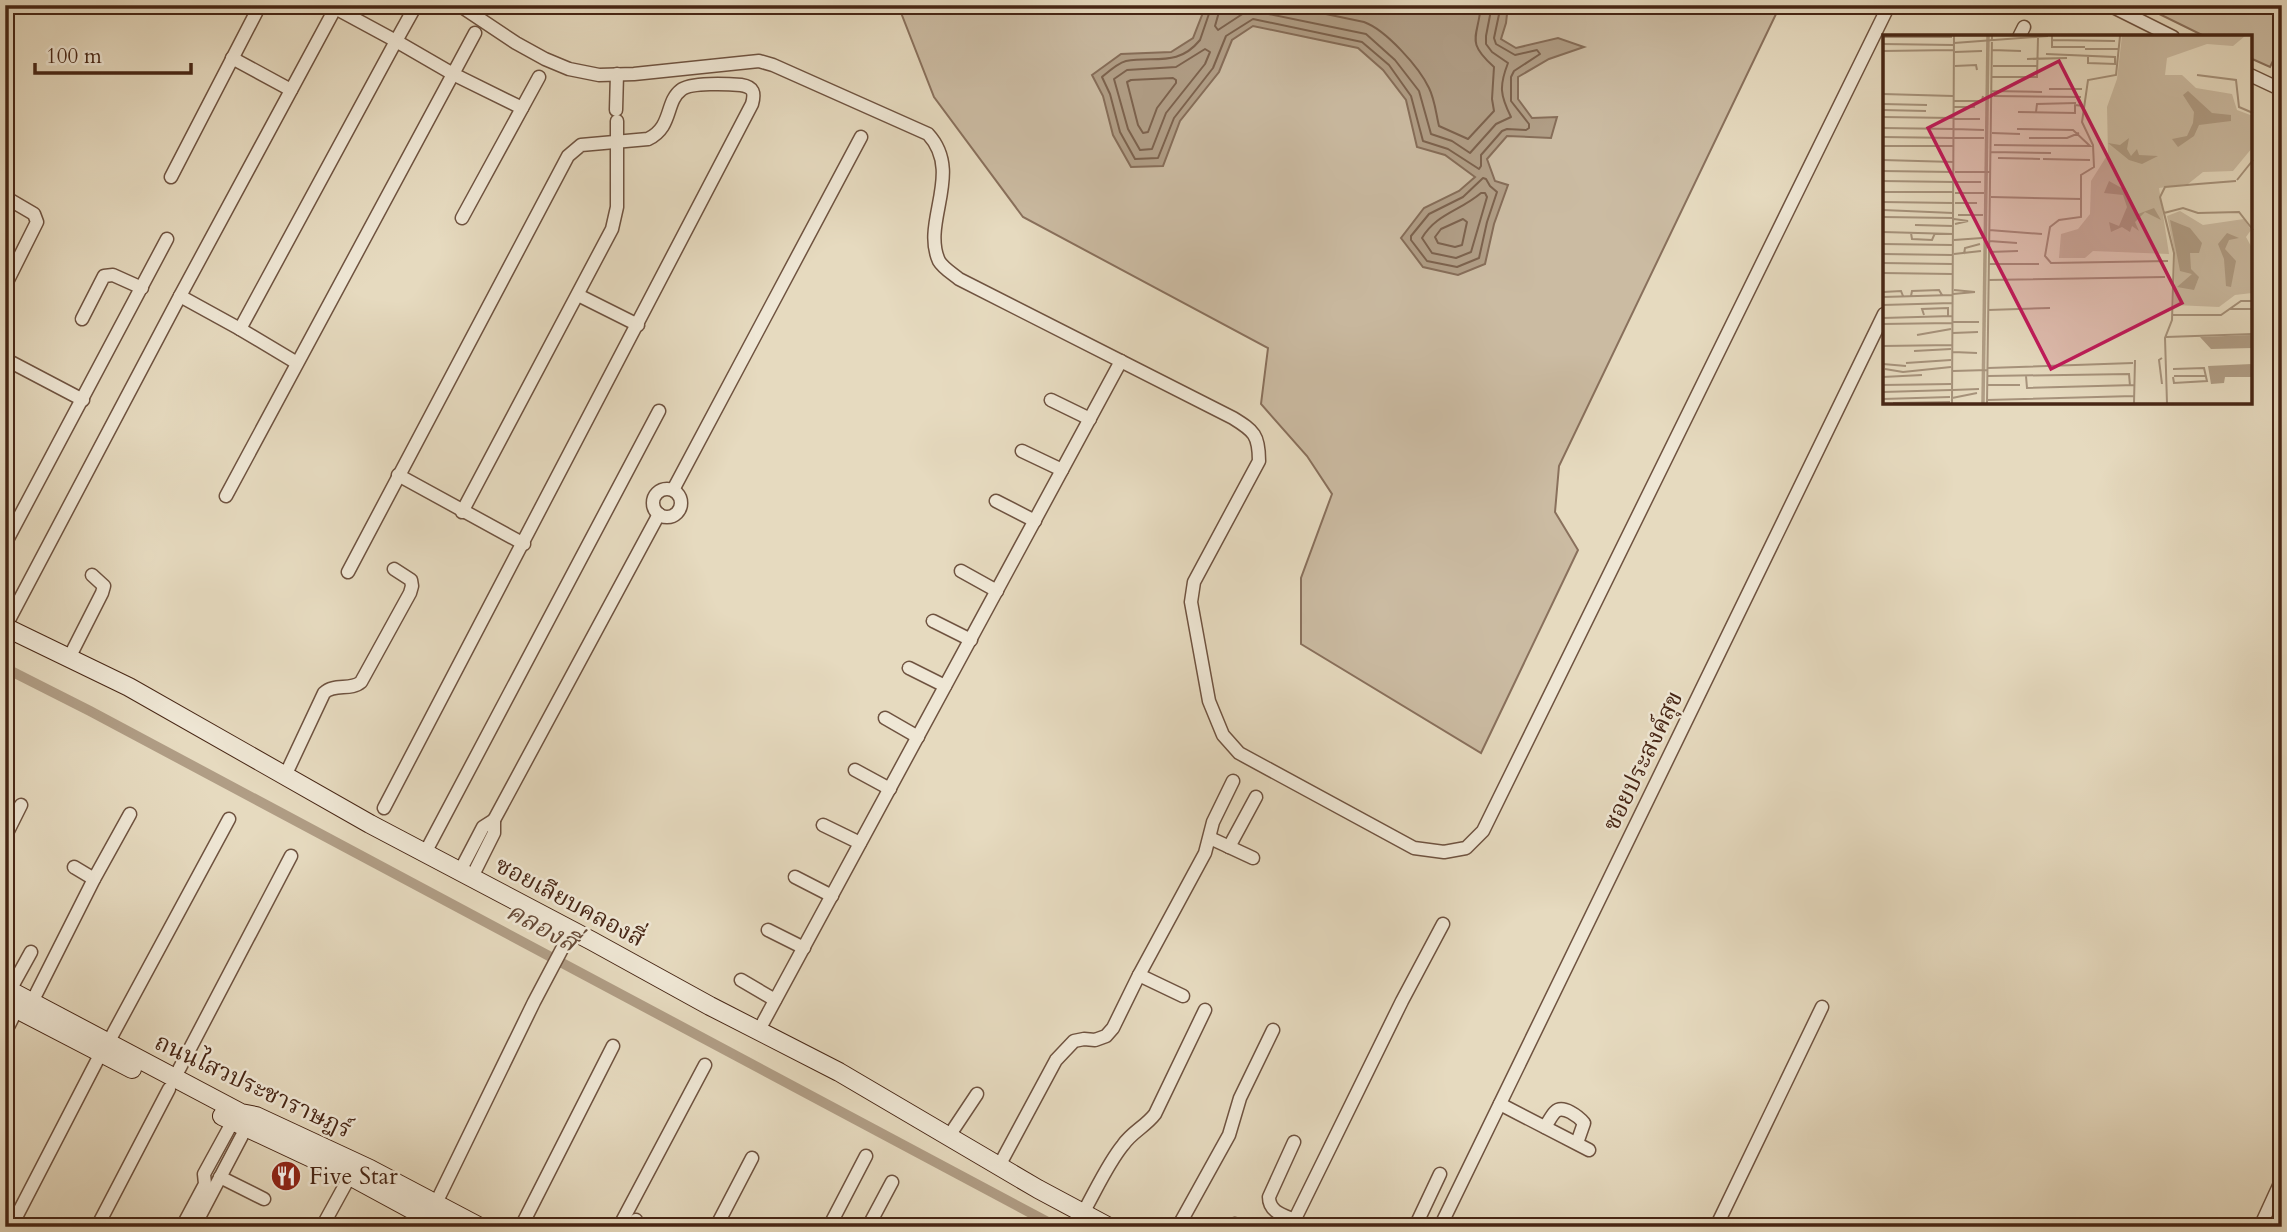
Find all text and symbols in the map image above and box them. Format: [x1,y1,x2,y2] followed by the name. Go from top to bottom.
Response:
[35,32,191,76] scale bar
[1883,35,2252,404] inset map
[46,42,102,71] text: 100 m
[1595,686,1691,836] street label: ซอยประสงค์สุข
[490,851,650,953] street label: ซอยเลียบคลองสี่
[501,895,583,959] water label: คลองสี่
[149,1024,358,1146] street label: ถนนไสวประชาราษฎร์
[269,1159,303,1193] restaurant icon: Five Star
[309,1160,398,1193] place label: Five Star

